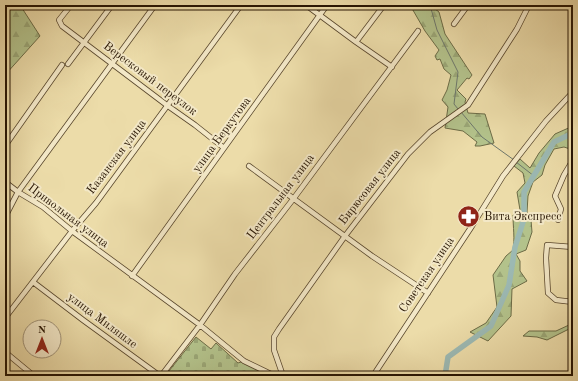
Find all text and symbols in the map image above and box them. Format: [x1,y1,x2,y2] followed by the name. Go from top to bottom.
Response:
[101,40,199,118] street label: Вересковый переулок
[191,95,253,175] street label: улица Беркутова
[85,117,149,196] street label: Казанская улица
[337,147,403,227] street label: Бирюсовая улица
[245,152,317,242] street label: Центральная улица
[25,182,111,250] street label: Привольная улица
[456,204,482,230] pharmacy icon: Вита Экспресс
[484,211,561,223] place label: Вита Экспресс
[397,235,457,315] street label: Советская улица
[65,291,139,351] street label: улица Миляшле
[22,319,62,359] north arrow
[38,325,47,336] text: N

